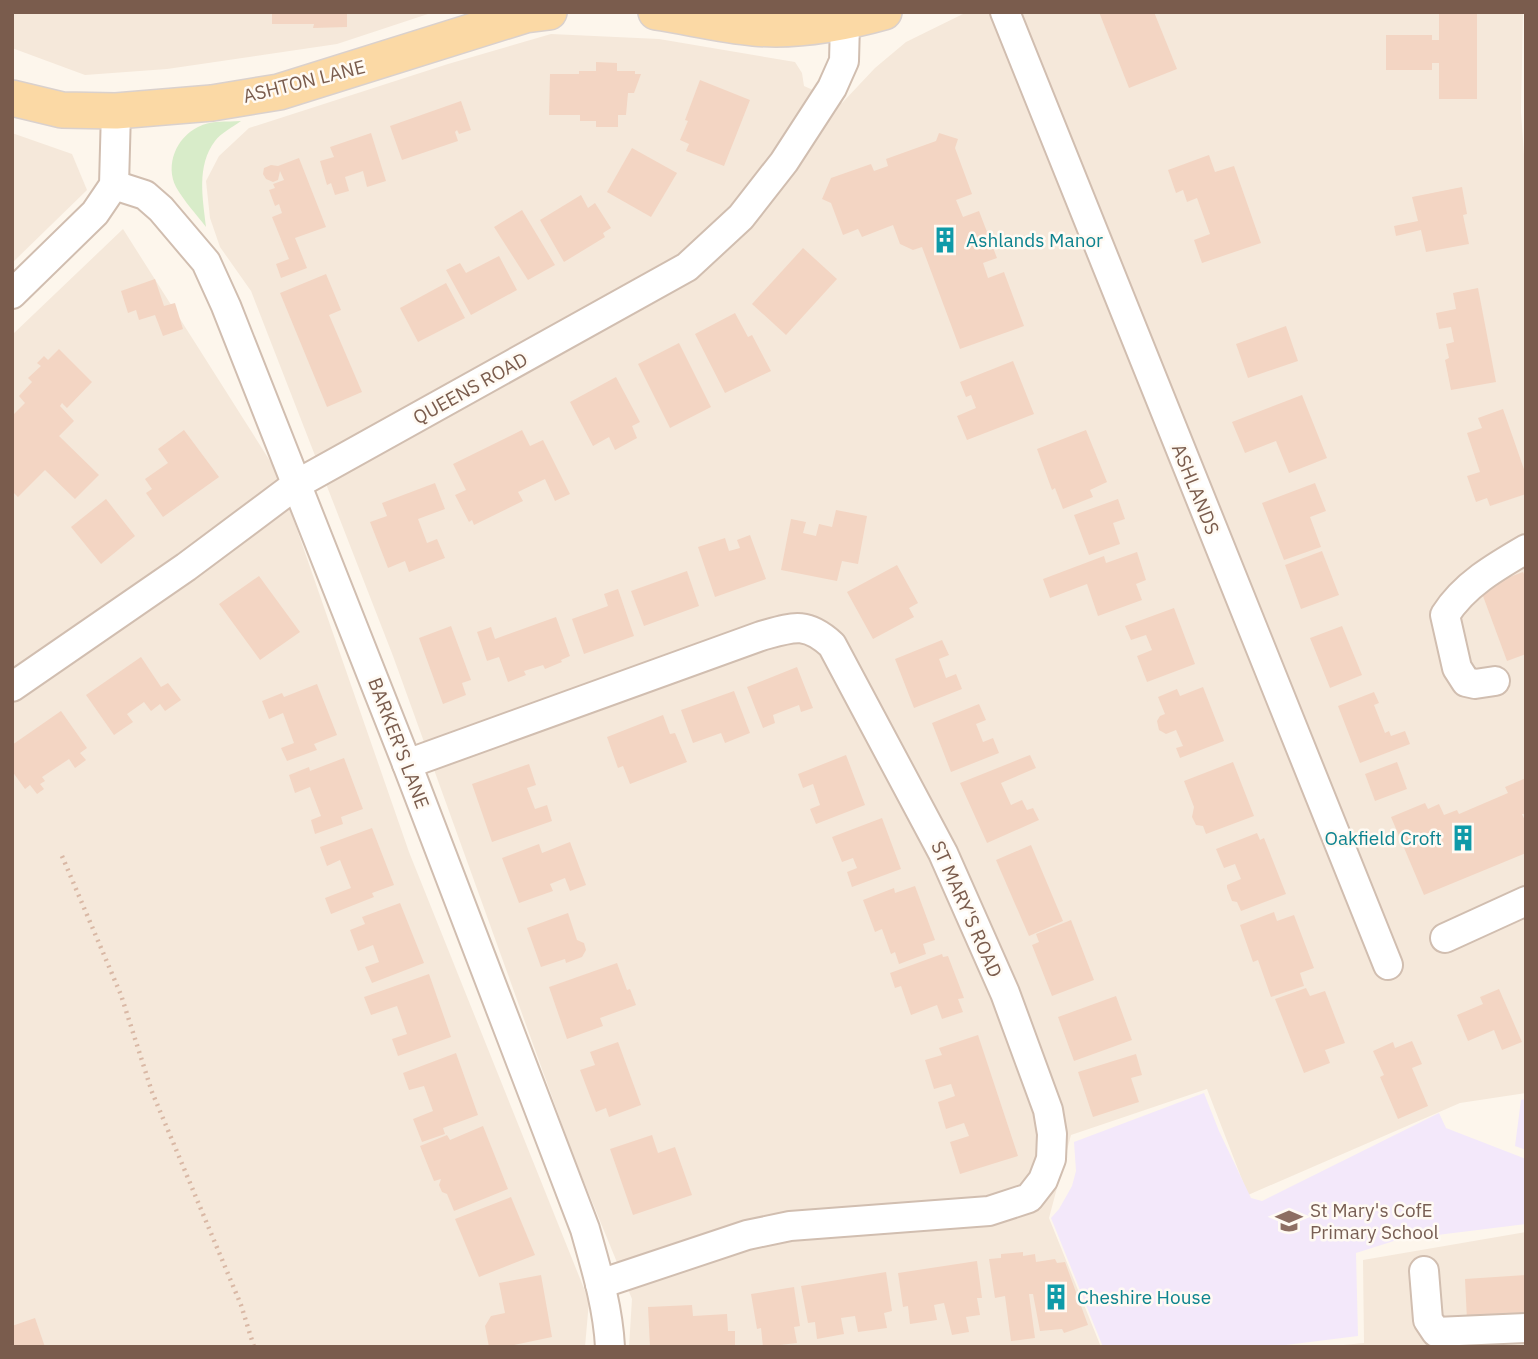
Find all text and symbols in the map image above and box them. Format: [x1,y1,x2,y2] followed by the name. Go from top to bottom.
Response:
[240,54,368,108] street label: ASHTON LANE
[930,225,960,255] building icon: Ashlands Manor
[966,228,1103,252] place label: Ashlands Manor
[408,347,532,429] street label: QUEENS ROAD
[1167,440,1225,538] street label: ASHLANDS
[363,674,435,812] street label: BARKER'S LANE
[1448,823,1478,853] building icon: Oakfield Croft
[1324,826,1442,850] place label: Oakfield Croft
[926,837,1008,981] street label: ST MARY'S ROAD
[1310,1198,1439,1244] place label: St Mary's CofE Primary School
[1274,1206,1304,1236] school or university icon: St Mary's CofE Primary School
[1041,1282,1071,1312] building icon: Cheshire House
[1077,1285,1211,1309] place label: Cheshire House

